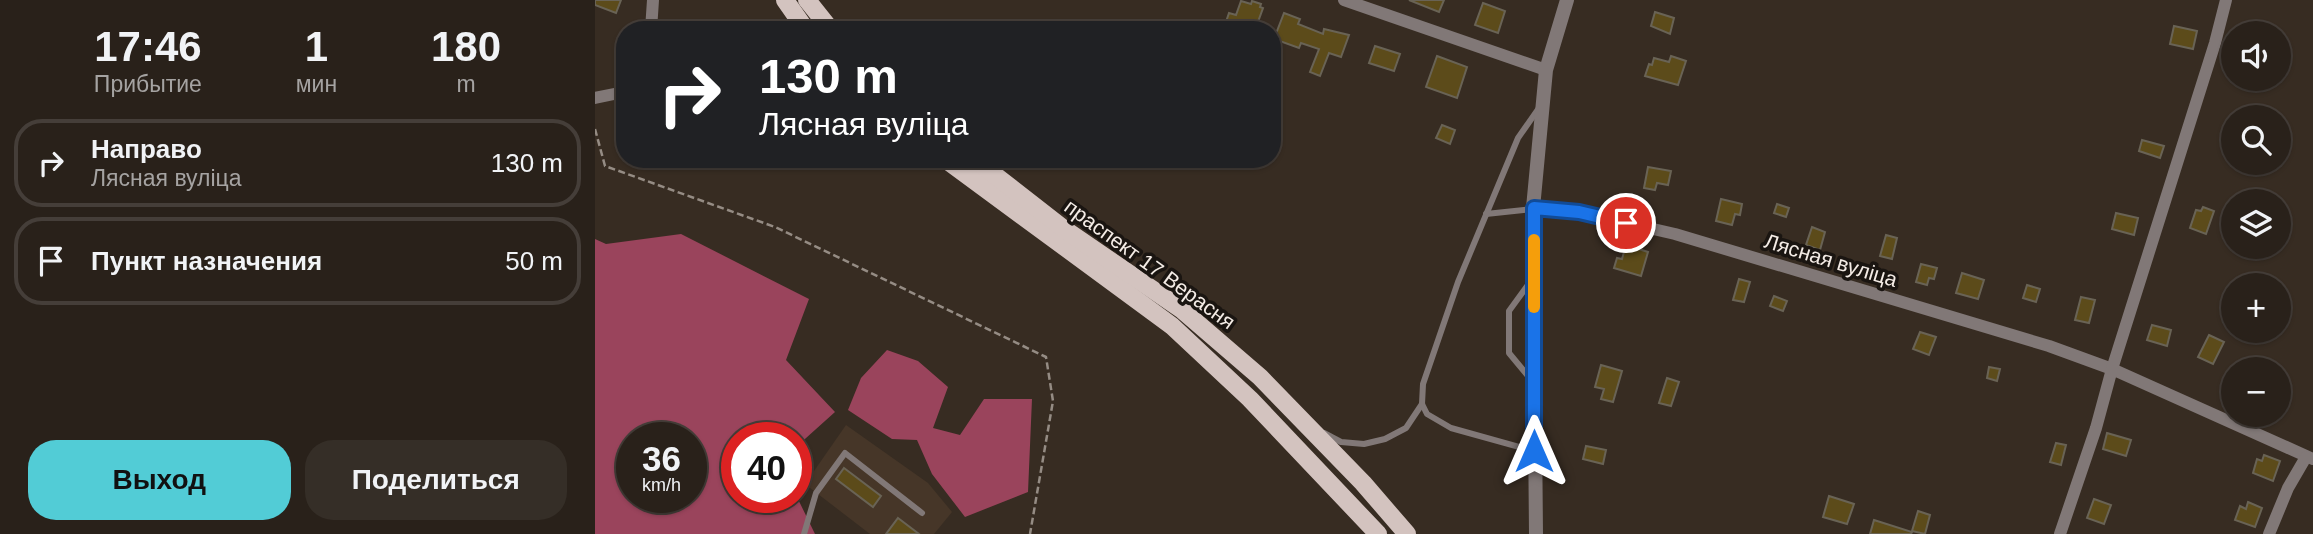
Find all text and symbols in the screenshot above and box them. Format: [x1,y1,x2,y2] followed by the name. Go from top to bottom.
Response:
[2221,21,2291,427] map controls
[2221,21,2291,91] button: sound
[94,23,202,70] text: 17:46
[305,23,328,70] text: 1
[431,23,501,70] text: 180
[644,49,735,140] icon: right
[759,49,898,103] text: 130 m
[94,71,202,97] text: Прибытие
[296,71,337,97] text: мин
[456,71,476,97] text: m
[2221,105,2291,175] button: search
[759,106,969,142] text: Лясная вуліца
[91,134,202,164] text: Направо
[32,144,70,182] icon: right
[491,148,563,178] text: 130 m
[91,165,242,191] text: Лясная вуліца
[2221,189,2291,259] button: layers
[1596,193,1656,253] pin
[1060,194,1240,334] street label: праспект 17 Верасня
[1607,204,1645,242] icon: arrive
[1762,229,1900,291] street label: Лясная вуліца
[32,242,70,280] icon: arrive
[91,246,322,276] text: Пункт назначения
[505,246,563,276] text: 50 m
[2221,273,2291,343] button: +
[2221,357,2291,427] button: −
[1497,414,1571,488] position arrow
[721,422,812,513] speed limit sign: 40
[642,439,681,478] text: 36
[28,440,291,520] button: Выход
[305,440,567,520] button: Поделиться
[642,475,681,495] text: km/h

